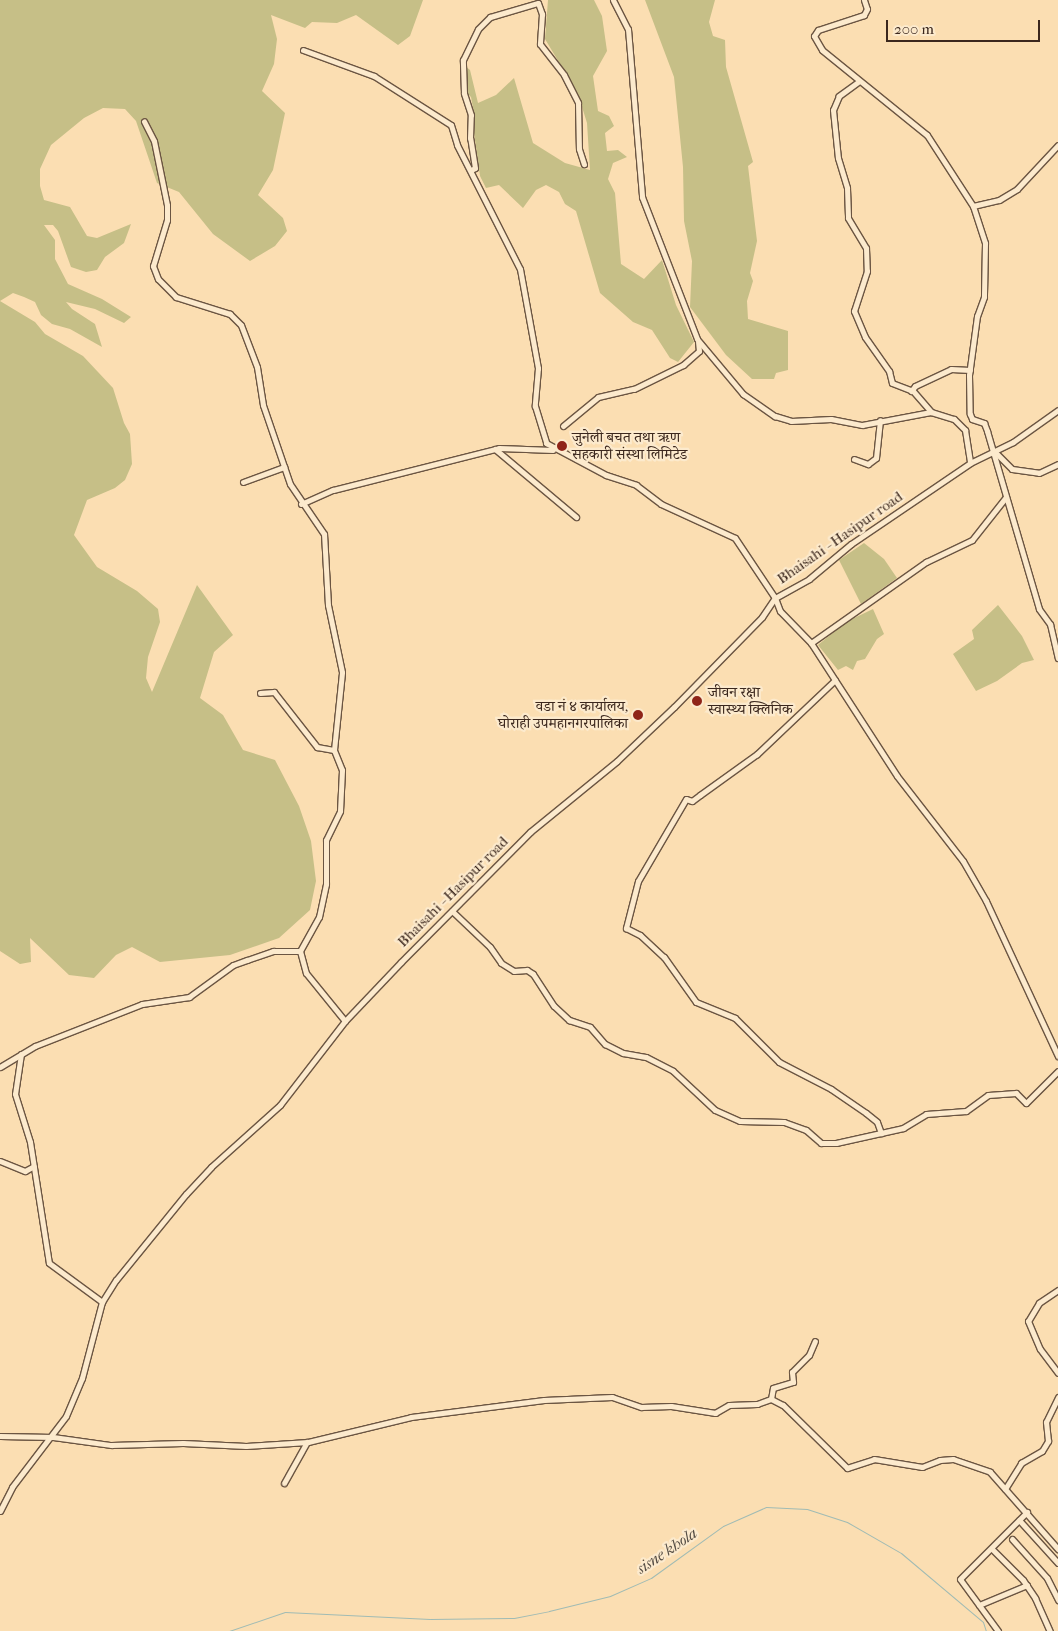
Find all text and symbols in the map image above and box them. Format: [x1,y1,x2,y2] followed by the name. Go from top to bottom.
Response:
[888,10,1042,42] scale bar
[894,20,934,38] text: 200 m
[572,428,687,463] place label: जुनेली बचत तथा ऋण सहकारी संस्था लिमिटेड
[556,440,568,452] marker: जुनेली बचत तथा ऋण सहकारी संस्था लिमिटेड
[774,488,906,588] street label: Bhaisahi - Hasipur road
[708,683,793,718] place label: जीवन रक्षा स्वास्थ्य क्लिनिक
[690,694,704,708] marker: जीवन रक्षा स्वास्थ्य क्लिनिक
[498,697,628,732] place label: वडा नं ४ कार्यालय, घोराही उपमहानगरपालिका
[632,709,644,721] marker: वडा नं ४ कार्यालय, घोराही उपमहानगरपालिका
[394,833,512,951] street label: Bhaisahi - Hasipur road
[633,1524,701,1578] water label: sisne khola

